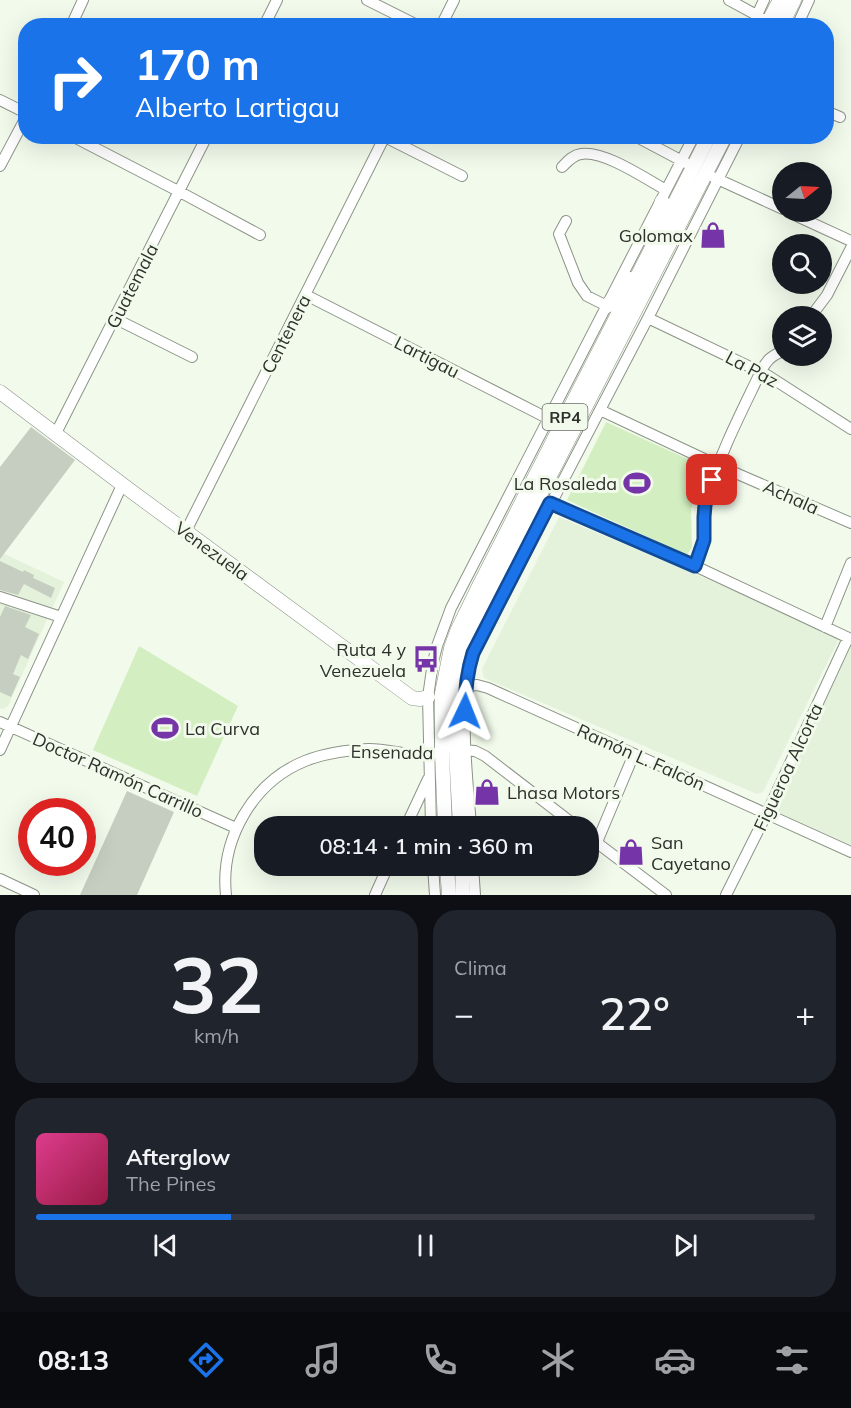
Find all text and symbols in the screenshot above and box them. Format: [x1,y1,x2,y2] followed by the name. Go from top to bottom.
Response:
[135,38,260,91] text: 170 m
[36,42,114,120] icon: right
[135,90,340,124] text: Alberto Lartigau
[772,162,832,222] north arrow
[772,162,832,366] map controls
[698,220,728,250] shop icon: Golomax
[619,224,693,247] place label: Golomax
[772,234,832,294] button: search
[101,240,163,332] street label: Guatemala
[256,291,316,377] street label: Centenera
[772,306,832,366] button: layers
[390,331,464,383] street label: Lartigau
[722,346,782,392] street label: La Paz
[542,404,588,430] road number: RP4
[686,454,737,505] pin
[695,463,728,496] icon: arrive
[622,468,652,498] sports icon: La Rosaleda
[514,472,617,495] place label: La Rosaleda
[760,475,822,519] street label: Achala
[170,516,254,586] street label: Venezuela
[320,638,406,682] place label: Ruta 4 y Venezuela
[411,644,441,674] bus stop icon: Ruta 4 y Venezuela
[433,679,497,743] position arrow
[748,699,828,835] street label: Figueroa Alcorta
[150,713,180,743] sports icon: La Curva
[185,717,260,740] place label: La Curva
[573,718,709,796] street label: Ramón L. Falcón
[29,727,207,823] street label: Doctor Ramón Carrillo
[350,740,434,764] street label: Ensenada
[472,777,502,807] shop icon: Lhasa Motors
[507,781,620,804] place label: Lhasa Motors
[18,798,96,876] speed limit sign: 40
[651,831,731,875] place label: San Cayetano
[319,832,534,860] text: 08:14 · 1 min · 360 m
[616,837,646,867] shop icon: San Cayetano
[170,935,263,1033] text: 32
[454,955,507,980] text: Clima
[599,985,670,1041] text: 22°
[454,993,474,1034] text: −
[795,993,815,1034] text: +
[194,1023,239,1048] text: km/h
[126,1143,230,1171] text: Afterglow
[126,1171,216,1196] text: The Pines
[149,1229,182,1262] icon: previous
[409,1229,442,1262] icon: pause
[669,1229,702,1262] icon: next
[185,1339,227,1381] icon: directions
[302,1339,344,1381] icon: music
[419,1339,461,1381] icon: phone
[537,1339,579,1381] icon: climate
[654,1339,696,1381] icon: car
[771,1339,813,1381] icon: filters
[38,1343,109,1377] text: 08:13

